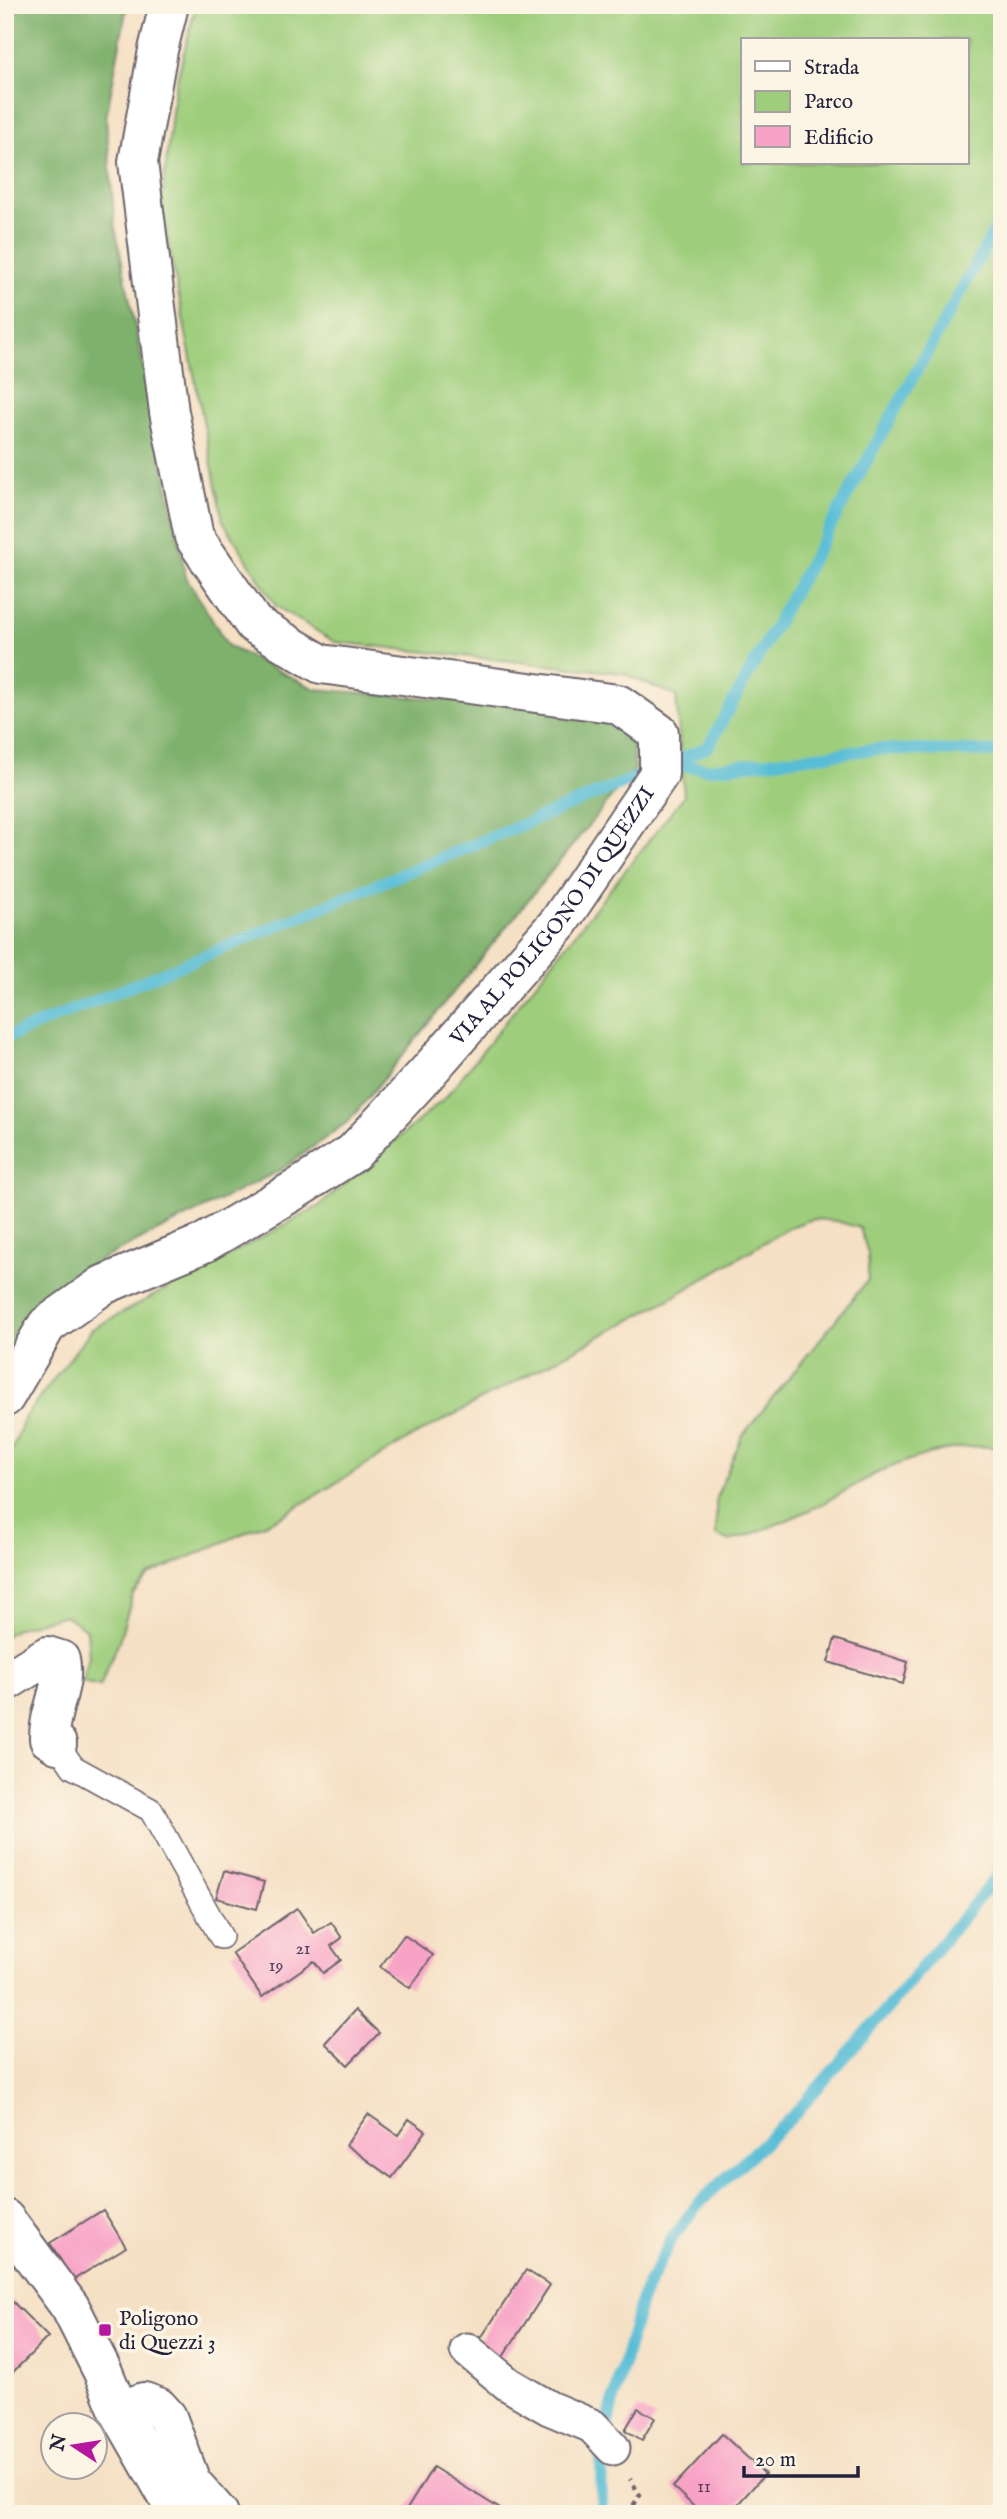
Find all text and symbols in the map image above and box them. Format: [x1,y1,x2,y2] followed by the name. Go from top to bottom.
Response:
[741,38,968,164] legend
[804,55,860,82] text: Strada
[804,89,853,116] text: Parco
[804,125,873,152] text: Edificio
[444,782,662,1053] street label: VIA AL POLIGONO DI QUEZZI
[295,1938,311,1961] house number: 21
[269,1955,283,1978] house number: 19
[119,2306,216,2357] place label: Poligono di Quezzi 3
[97,2322,113,2338] marker: Poligono di Quezzi 3
[38,2410,108,2480] north arrow
[46,2432,73,2454] text: N
[744,2435,858,2479] scale bar
[755,2447,796,2474] text: 20 m
[697,2476,711,2499] house number: 11

